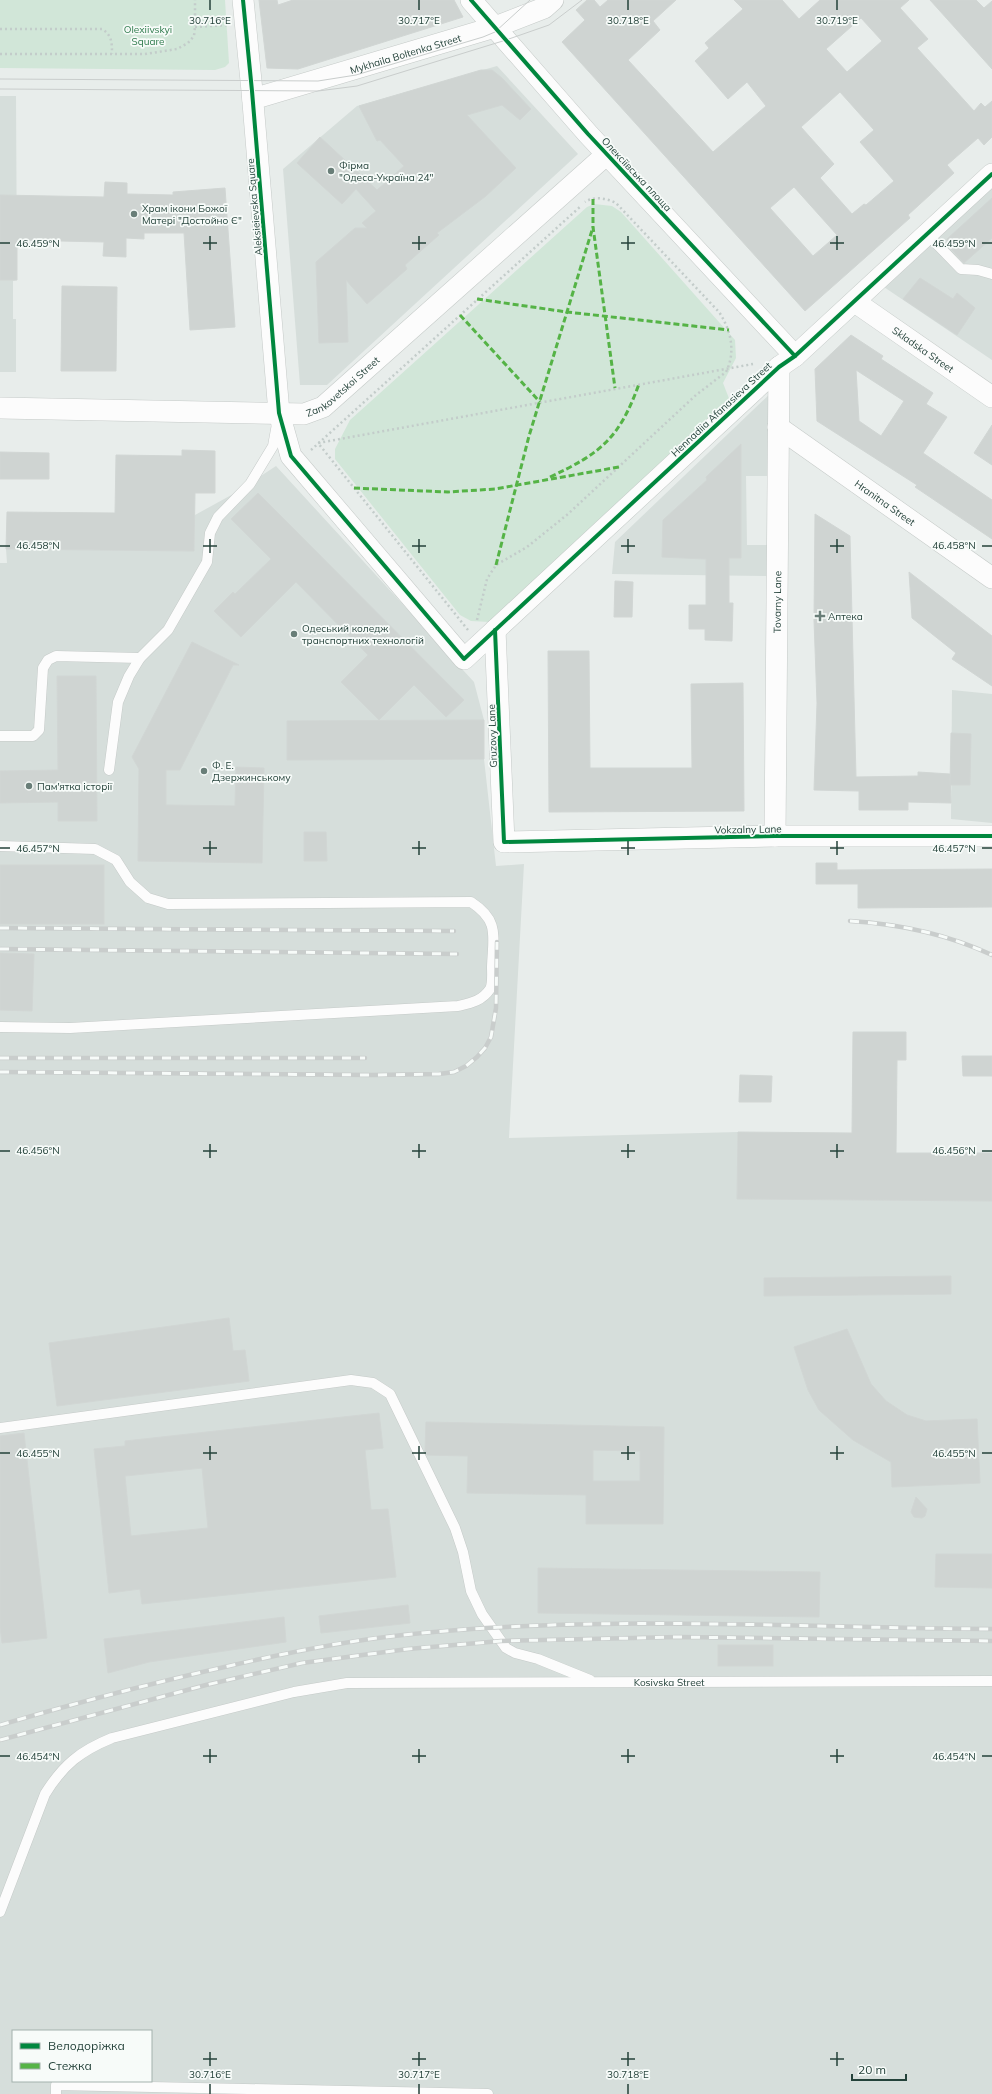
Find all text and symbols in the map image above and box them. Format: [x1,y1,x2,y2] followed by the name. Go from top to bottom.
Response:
[189,14,231,27] text: 30.716°E
[398,14,440,27] text: 30.717°E
[607,14,649,27] text: 30.718°E
[816,14,858,27] text: 30.719°E
[124,23,172,48] park label: Olexiivskyi Square
[348,31,463,77] street label: Mykhaila Boltenka Street
[599,135,674,214] street label: Олексіївська площа
[244,158,265,256] street label: Aleksieievska Square
[339,159,433,184] place label: Фірма "Одеса-Україна 24"
[326,166,336,176] marker: Фірма "Одеса-Україна 24"
[142,202,242,227] place label: Храм ікони Божої Матері "Достойно Є"
[129,209,139,219] marker: Храм ікони Божої Матері "Достойно Є"
[16,237,60,250] text: 46.459°N
[932,237,976,250] text: 46.459°N
[890,324,957,376] street label: Skladska Street
[304,353,383,420] street label: Zankovetskoi Street
[668,359,775,459] street label: Hennadiia Afanasieva Street
[852,477,918,529] street label: Hranitna Street
[16,539,60,552] text: 46.458°N
[932,539,976,552] text: 46.458°N
[771,571,784,633] street label: Tovarny Lane
[828,610,863,623] place label: Аптека
[815,611,825,621] marker: Аптека
[302,622,424,647] place label: Одеський коледж транспортних технологій
[289,629,299,639] marker: Одеський коледж транспортних технологій
[485,704,500,768] street label: Gruzovy Lane
[212,759,291,784] place label: Ф. Е. Дзержинському
[199,766,209,776] marker: Ф. Е. Дзержинському
[37,780,113,793] place label: Пам'ятка історії
[24,781,34,791] marker: Пам'ятка історії
[714,822,782,837] street label: Vokzalny Lane
[16,842,60,855] text: 46.457°N
[932,842,976,855] text: 46.457°N
[16,1144,60,1157] text: 46.456°N
[932,1144,976,1157] text: 46.456°N
[16,1447,60,1460] text: 46.455°N
[932,1447,976,1460] text: 46.455°N
[634,1676,705,1689] street label: Kosivska Street
[16,1750,60,1763] text: 46.454°N
[932,1750,976,1763] text: 46.454°N
[12,2030,152,2082] legend
[48,2038,125,2053] text: Велодоріжка
[852,2056,906,2082] scale bar
[48,2058,92,2073] text: Стежка
[858,2062,886,2077] text: 20 m
[189,2068,231,2081] text: 30.716°E
[398,2068,440,2081] text: 30.717°E
[607,2068,649,2081] text: 30.718°E

